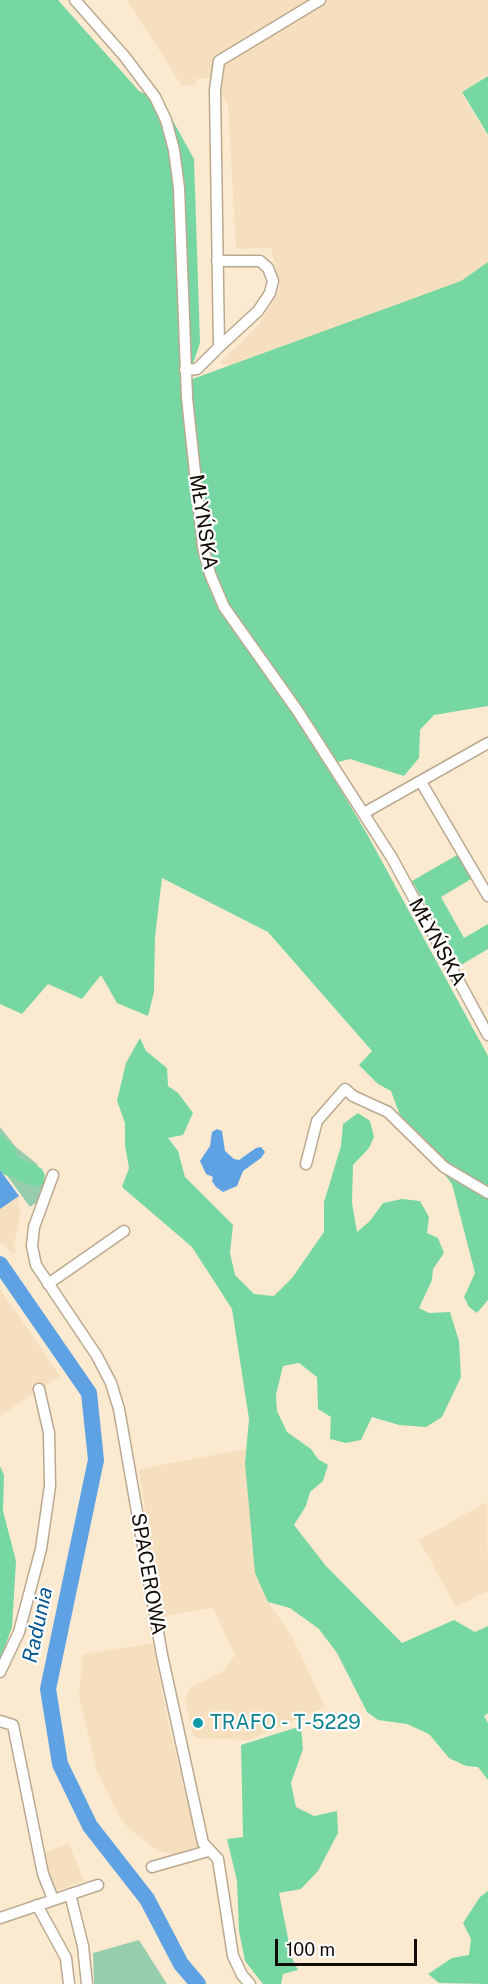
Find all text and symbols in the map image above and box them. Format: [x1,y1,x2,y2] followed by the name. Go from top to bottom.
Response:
[184,473,222,571] street label: MŁYŃSKA
[403,894,471,990] street label: MŁYŃSKA
[125,1511,171,1637] street label: SPACEROWA
[18,1585,58,1665] water label: Radunia
[210,1711,361,1735] place label: TRAFO - T-5229
[191,1716,205,1730] marker: TRAFO - T-5229
[278,1927,420,1965] scale bar
[286,1939,335,1960] text: 100 m

